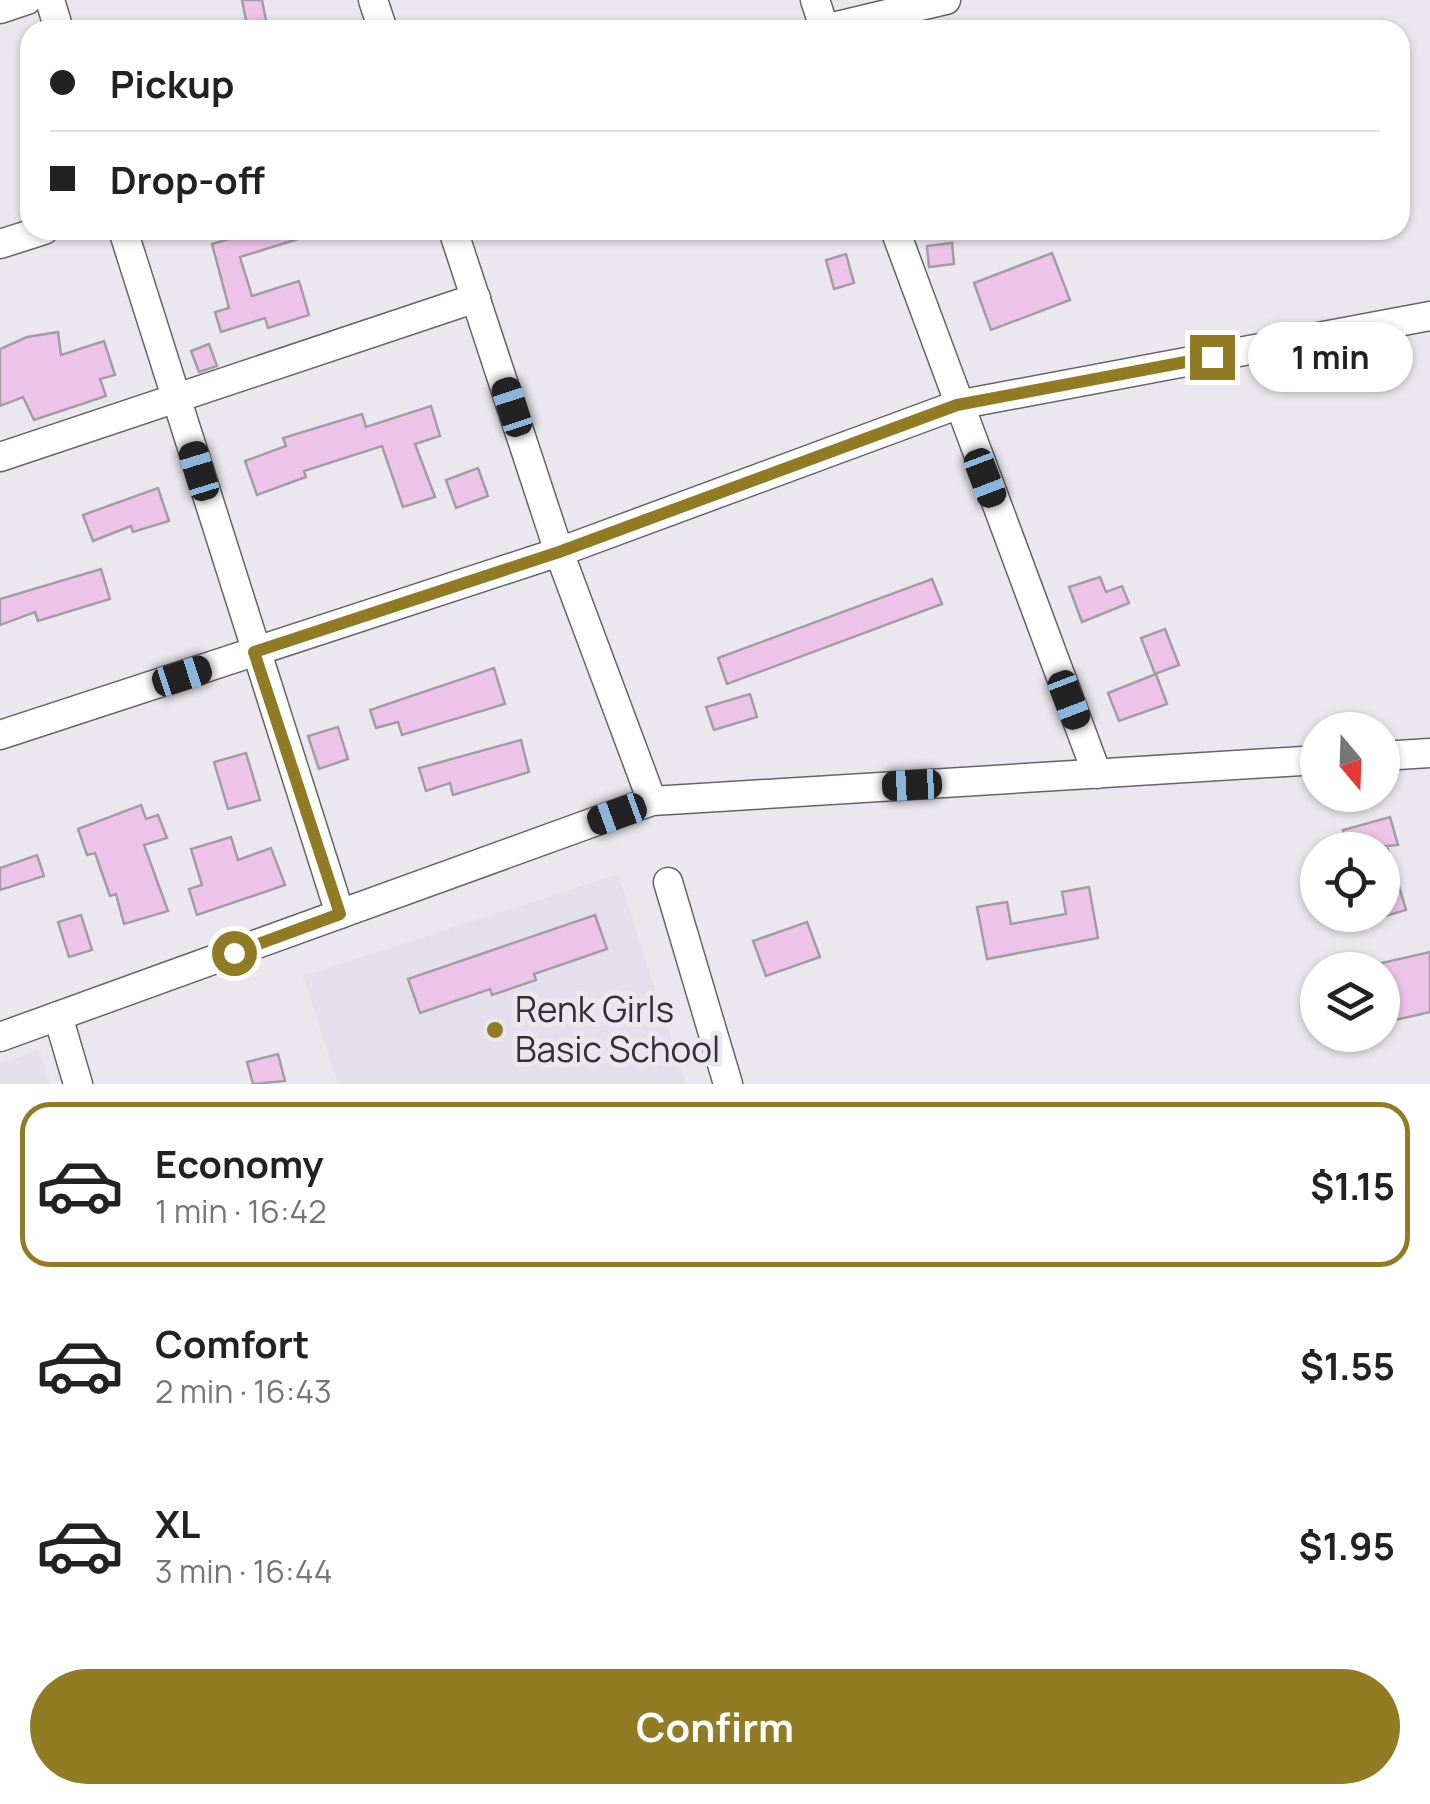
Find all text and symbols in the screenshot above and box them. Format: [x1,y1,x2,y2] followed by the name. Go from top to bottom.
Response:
[110,57,234,109] text: Pickup
[110,153,265,205] text: Drop-off
[1247,322,1412,392] callout: 1 min
[1190,335,1235,380] route end
[1291,335,1370,379] text: 1 min
[488,374,536,440] car
[176,438,222,504] car
[960,445,1010,511] car
[149,652,215,700] car
[1044,667,1094,733] car
[1300,712,1400,812] north arrow
[1300,712,1400,1052] map controls
[881,768,943,802] car
[584,790,650,838] car
[1300,832,1400,932] button: locate
[212,931,257,976] route start
[1300,952,1400,1052] button: layers
[515,985,720,1073] place label: Renk Girls Basic School
[484,1019,506,1041] marker: Renk Girls Basic School
[155,1137,324,1189] text: Economy
[35,1140,125,1230] icon: car
[1310,1159,1395,1211] text: $1.15
[155,1189,327,1233] text: 1 min · 16:42
[155,1317,309,1369] text: Comfort
[35,1320,125,1410] icon: car
[1300,1339,1395,1391] text: $1.55
[155,1369,332,1413] text: 2 min · 16:43
[155,1497,200,1549] text: XL
[35,1500,125,1590] icon: car
[1299,1519,1395,1571] text: $1.95
[155,1549,333,1593] text: 3 min · 16:44
[30,1669,1400,1784] button: Confirm

